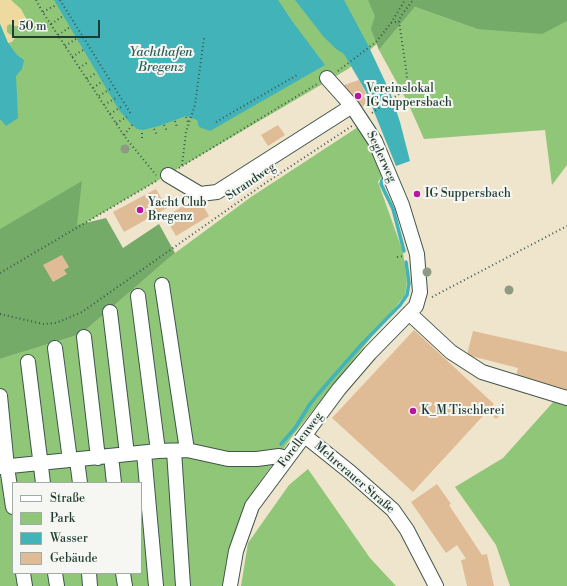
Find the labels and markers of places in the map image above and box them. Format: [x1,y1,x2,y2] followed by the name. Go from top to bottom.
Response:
[366,82,452,110] place label: Vereinslokal IG Suppersbach
[353,91,363,101] marker: Vereinslokal IG Suppersbach
[425,187,511,201] place label: IG Suppersbach
[412,189,422,199] marker: IG Suppersbach
[148,196,207,224] place label: Yacht Club Bregenz
[135,205,145,215] marker: Yacht Club Bregenz
[421,404,505,418] place label: K_M Tischlerei
[408,406,418,416] marker: K_M Tischlerei

